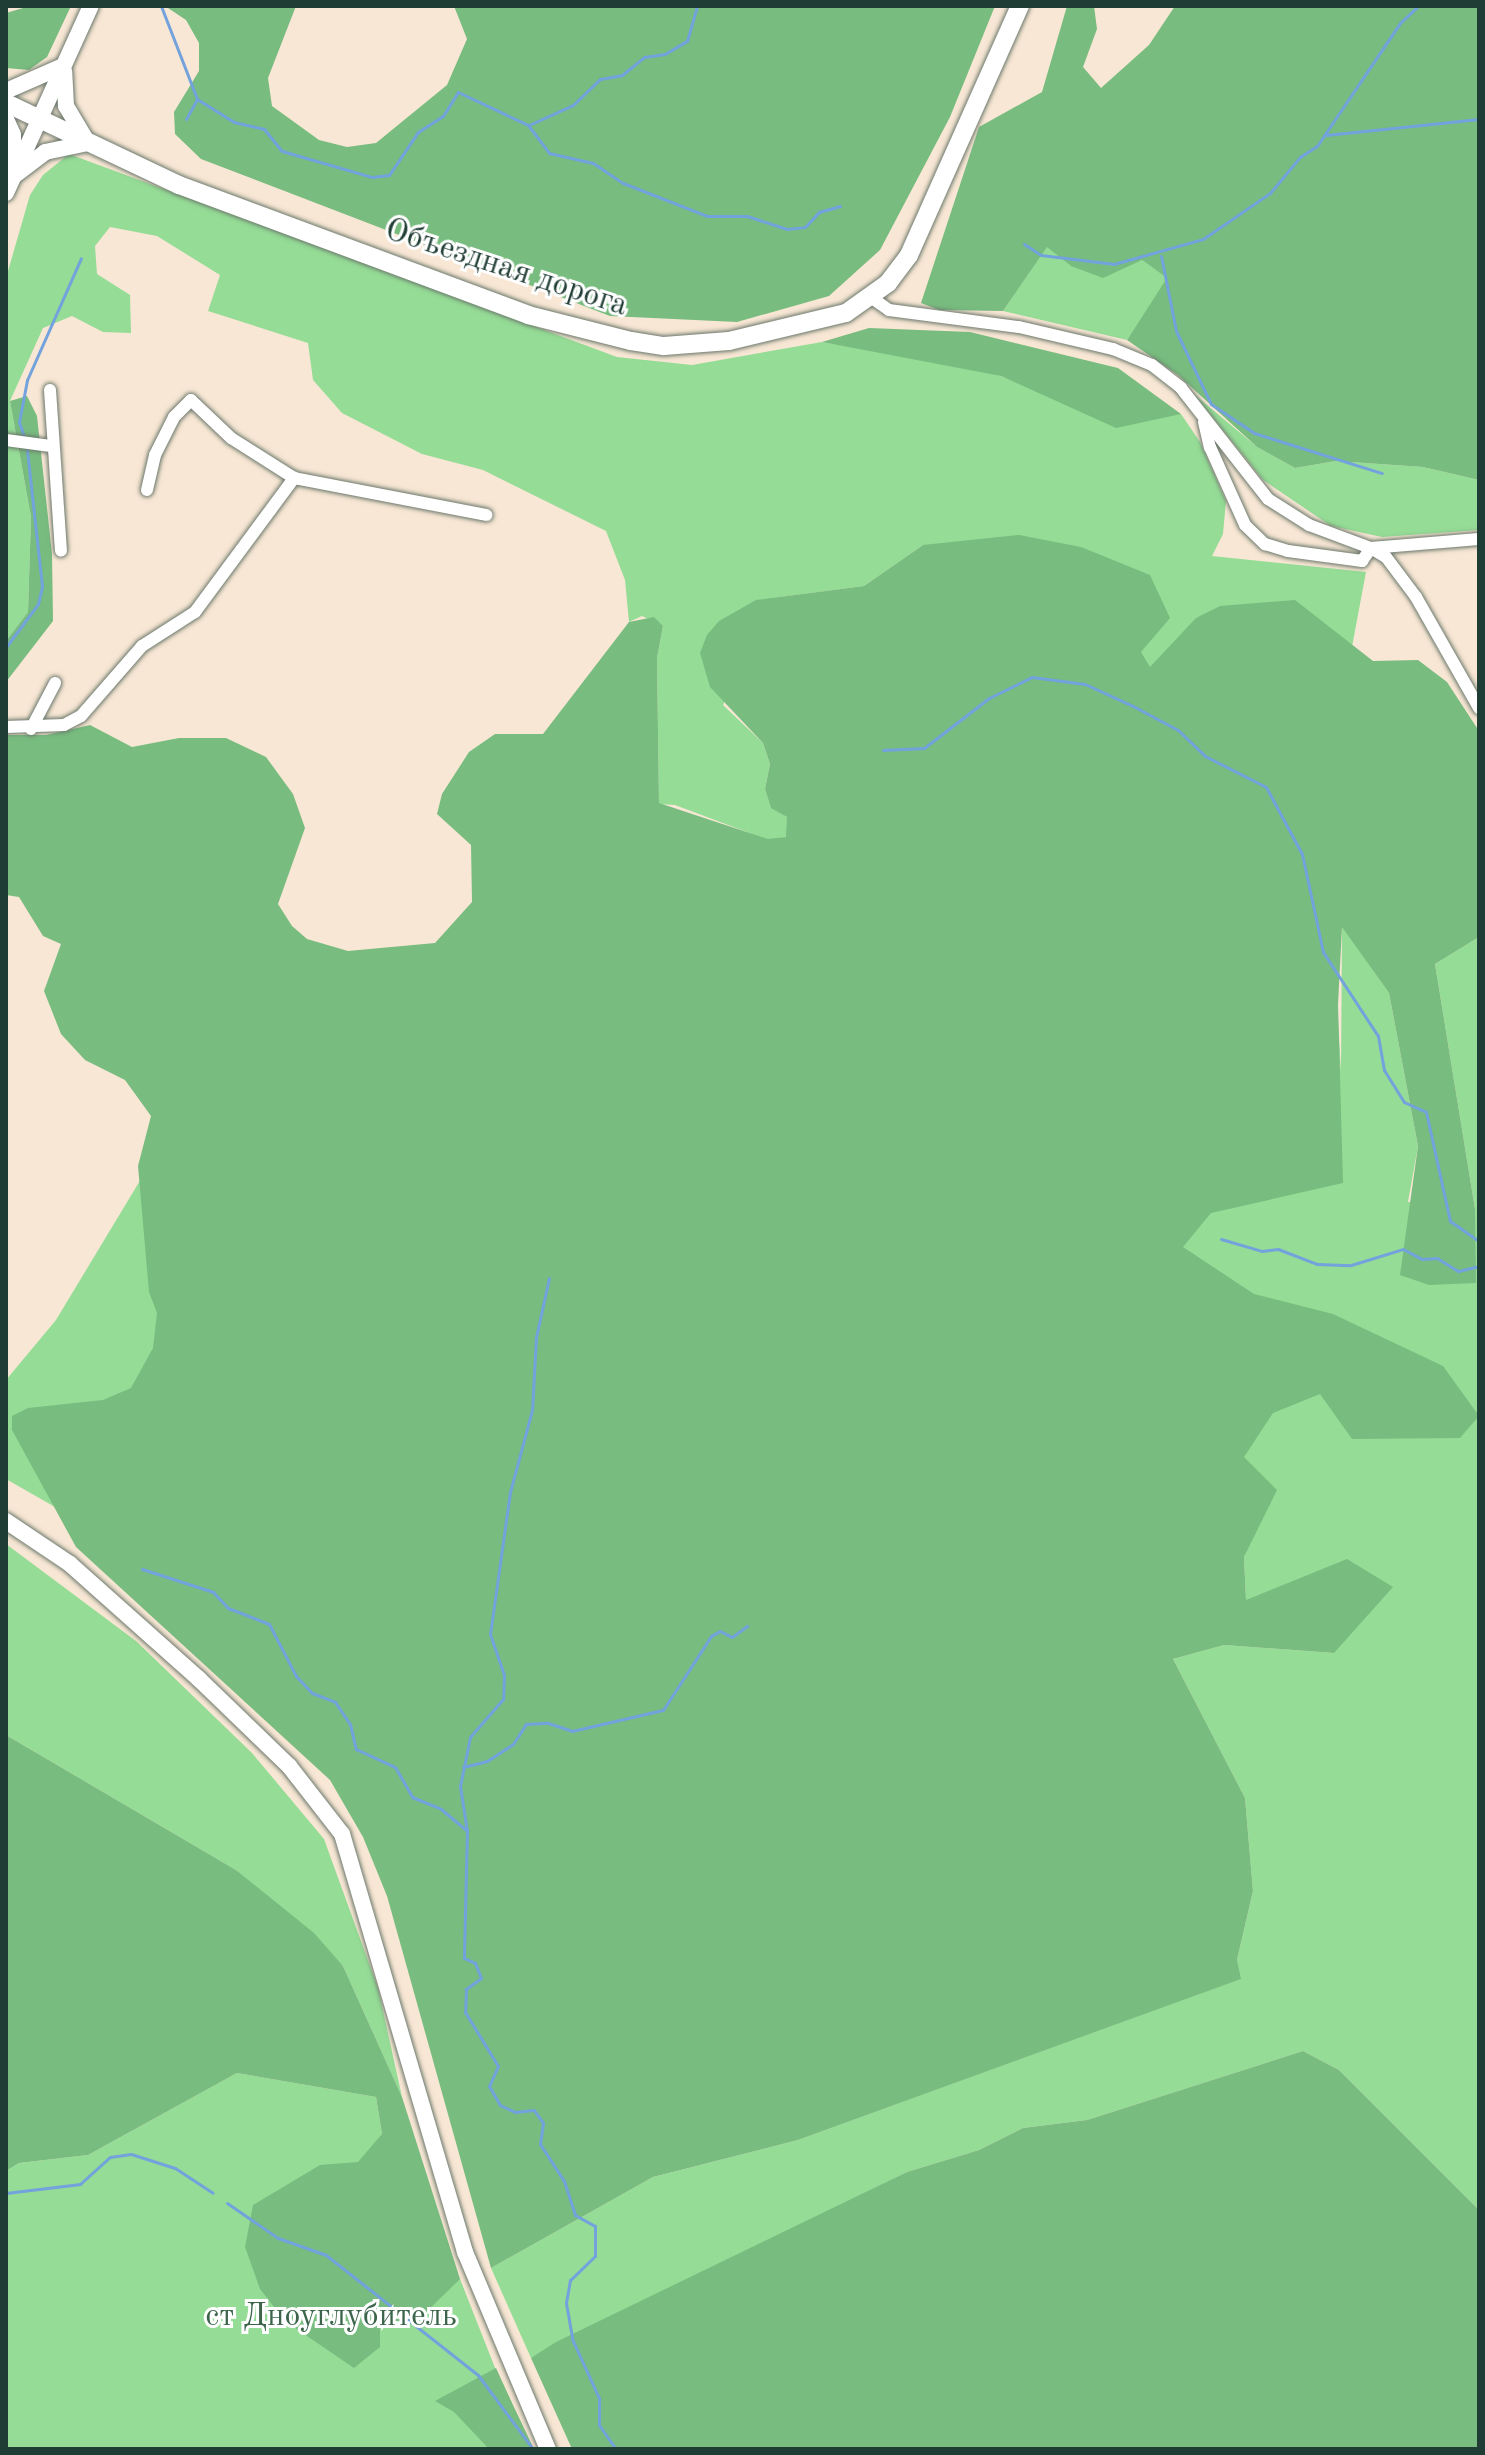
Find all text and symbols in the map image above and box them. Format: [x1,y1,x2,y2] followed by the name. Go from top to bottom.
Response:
[380,212,632,326] street label: Объездная дорога
[205,2298,457,2336] park label: ст Дноуглубитель

